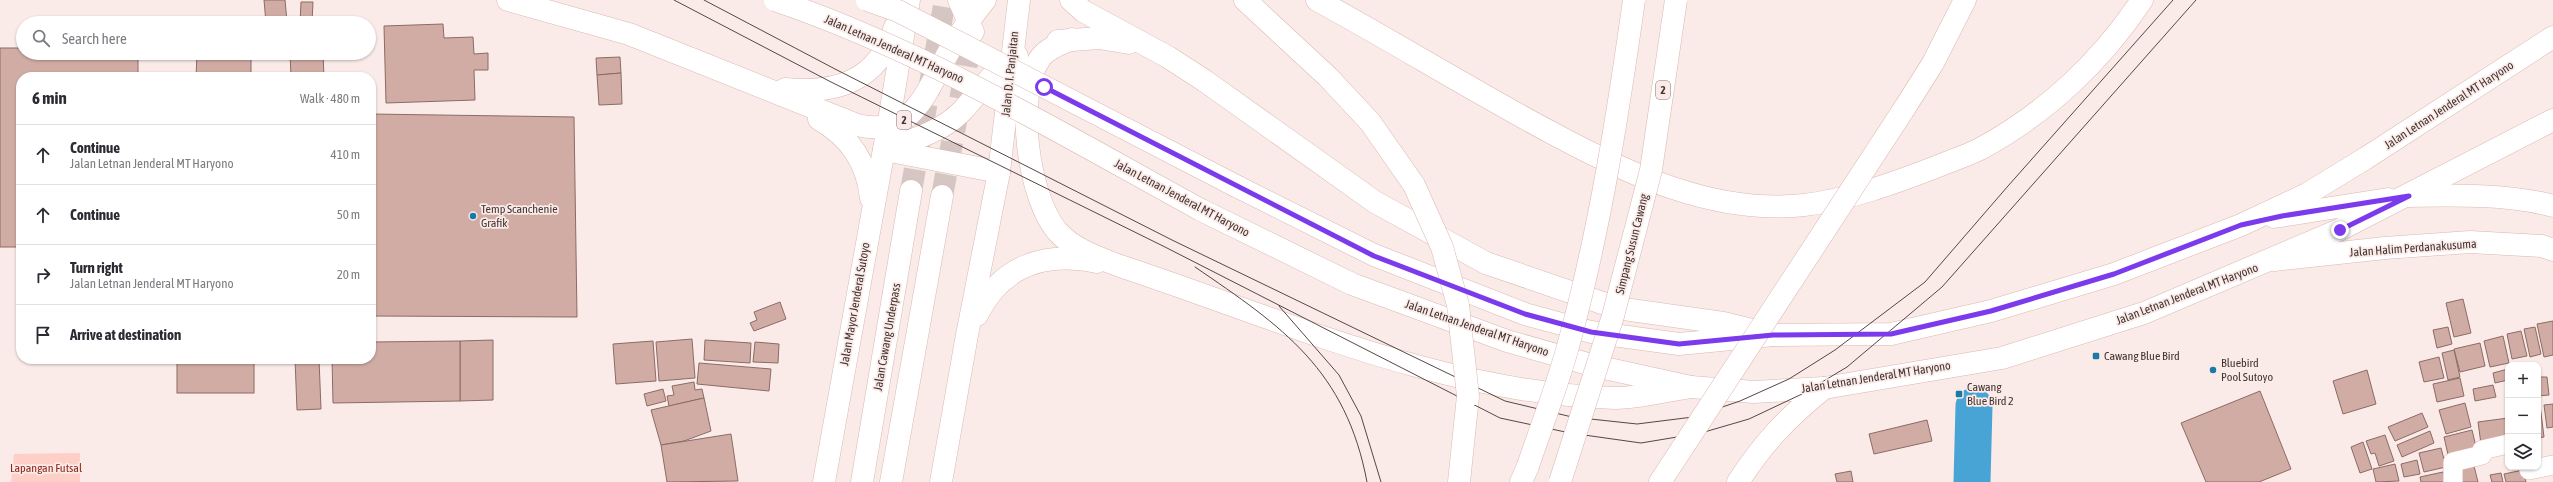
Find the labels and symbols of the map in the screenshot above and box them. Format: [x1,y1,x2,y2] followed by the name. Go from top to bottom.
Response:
[822,12,966,86] street label: Jalan Letnan Jenderal MT Haryono
[999,31,1021,117] street label: Jalan D. I. Panjaitan
[2382,58,2516,152] street label: Jalan Letnan Jenderal MT Haryono
[1035,78,1053,96] route start
[1656,81,1670,99] road number: 2
[897,111,911,129] road number: 2
[1112,156,1252,240] street label: Jalan Letnan Jenderal MT Haryono
[1613,191,1651,296] street label: Simpang Susun Cawang
[481,202,558,230] place label: Temp Scanchenie Grafik
[468,211,478,221] marker: Temp Scanchenie Grafik
[2331,221,2349,239] route end
[2349,237,2477,259] street label: Jalan Halim Perdanakusuma
[837,241,873,367] street label: Jalan Mayor Jenderal Sutoyo
[2114,260,2260,328] street label: Jalan Letnan Jenderal MT Haryono
[871,282,903,392] street label: Jalan Cawang Underpass
[1403,297,1551,359] street label: Jalan Letnan Jenderal MT Haryono
[2104,349,2180,363] place label: Cawang Blue Bird
[2091,351,2101,361] marker: Cawang Blue Bird
[2221,356,2273,384] place label: Bluebird Pool Sutoyo
[1800,358,1952,396] street label: Jalan Letnan Jenderal MT Haryono
[2208,365,2218,375] marker: Bluebird Pool Sutoyo
[1967,380,2014,408] place label: Cawang Blue Bird 2
[1954,389,1964,399] marker: Cawang Blue Bird 2
[10,461,83,475] park label: Lapangan Futsal

